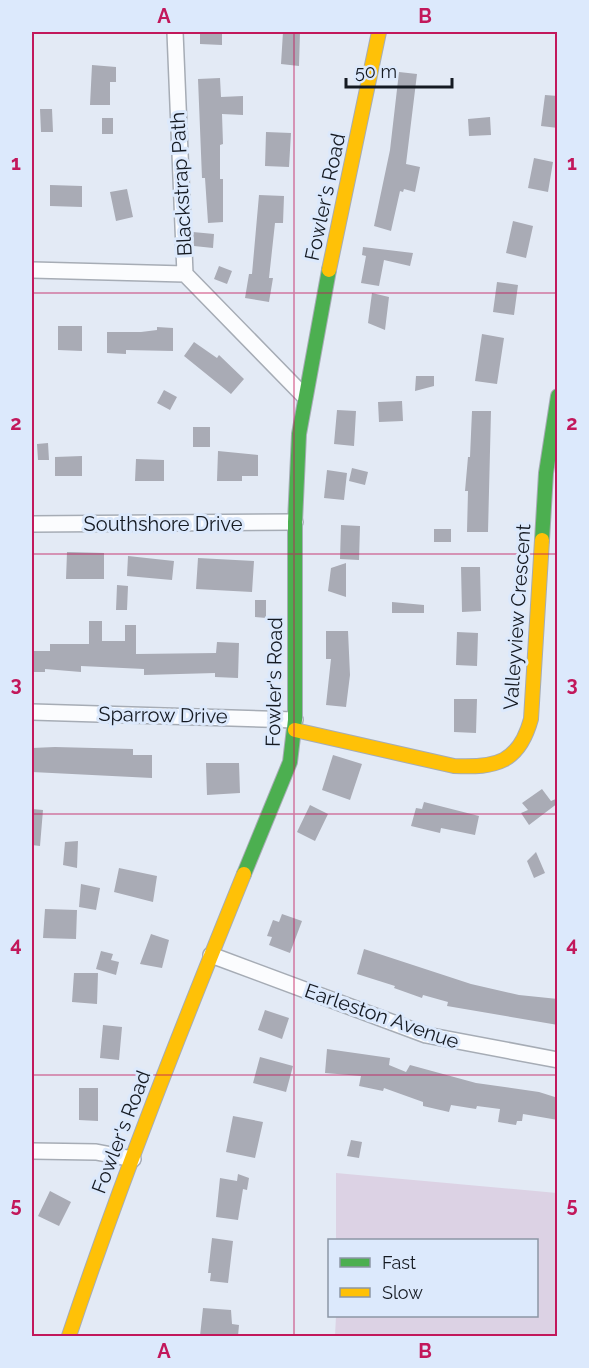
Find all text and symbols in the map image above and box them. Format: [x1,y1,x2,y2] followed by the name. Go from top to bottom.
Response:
[157,4,171,28] text: A
[418,4,432,28] text: B
[346,51,452,89] scale bar
[355,61,397,82] text: 50 m
[165,111,197,257] street label: Blackstrap Path
[300,131,350,263] street label: Fowler's Road
[11,151,21,175] text: 1
[567,151,577,175] text: 1
[10,411,22,435] text: 2
[566,411,578,435] text: 2
[84,512,243,536] street label: Southshore Drive
[499,523,535,711] street label: Valleyview Crescent
[261,617,287,747] street label: Fowler's Road
[10,672,22,696] text: 3
[566,672,578,696] text: 3
[98,702,228,728] street label: Sparrow Drive
[10,932,22,956] text: 4
[566,932,578,956] text: 4
[302,978,463,1054] street label: Earleston Avenue
[87,1067,155,1197] street label: Fowler's Road
[10,1193,22,1217] text: 5
[566,1193,578,1217] text: 5
[328,1239,538,1317] legend
[382,1252,416,1273] text: Fast
[382,1282,423,1303] text: Slow
[157,1339,171,1363] text: A
[418,1339,432,1363] text: B

